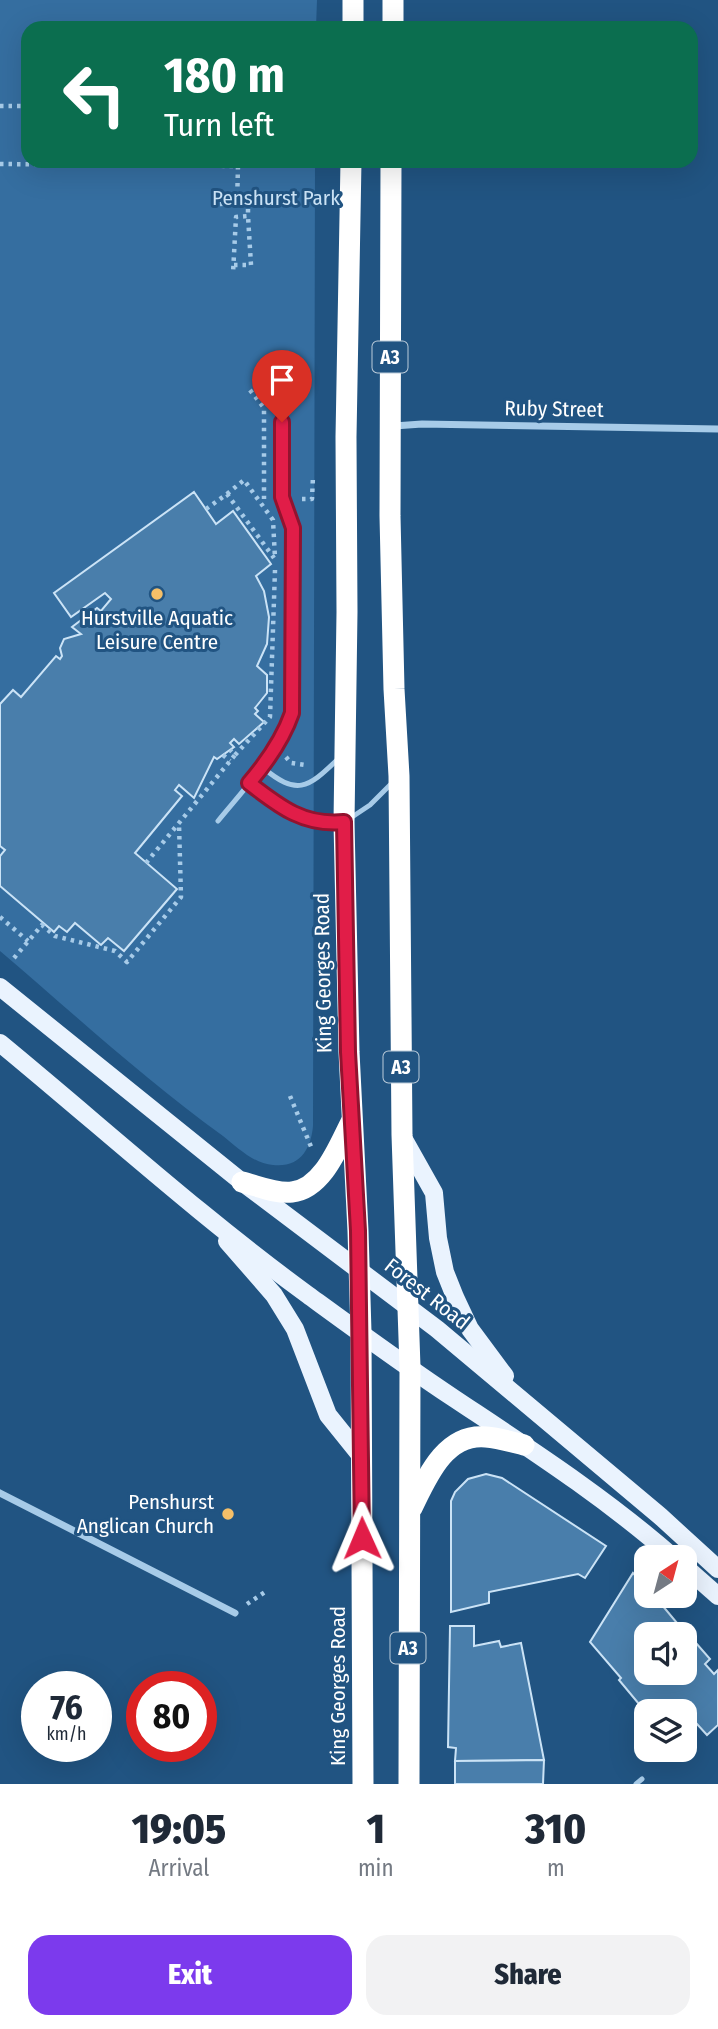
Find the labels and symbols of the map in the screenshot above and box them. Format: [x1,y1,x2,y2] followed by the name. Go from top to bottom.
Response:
[212,185,340,211] park label: Penshurst Park
[372,342,408,372] road number: A3
[252,350,312,422] pin
[504,395,604,423] street label: Ruby Street
[149,586,165,602] marker: Hurstville Aquatic Leisure Centre
[81,605,233,655] place label: Hurstville Aquatic Leisure Centre
[309,893,337,1053] street label: King Georges Road
[384,1051,418,1082] road number: A3
[379,1253,475,1335] street label: Forest Road
[77,1489,214,1539] place label: Penshurst Anglican Church
[325,1501,399,1575] position arrow
[220,1506,236,1522] marker: Penshurst Anglican Church
[634,1545,696,1608] north arrow
[325,1606,351,1766] street label: King Georges Road
[390,1632,426,1664] road number: A3
[126,1671,217,1762] speed limit sign: 80

